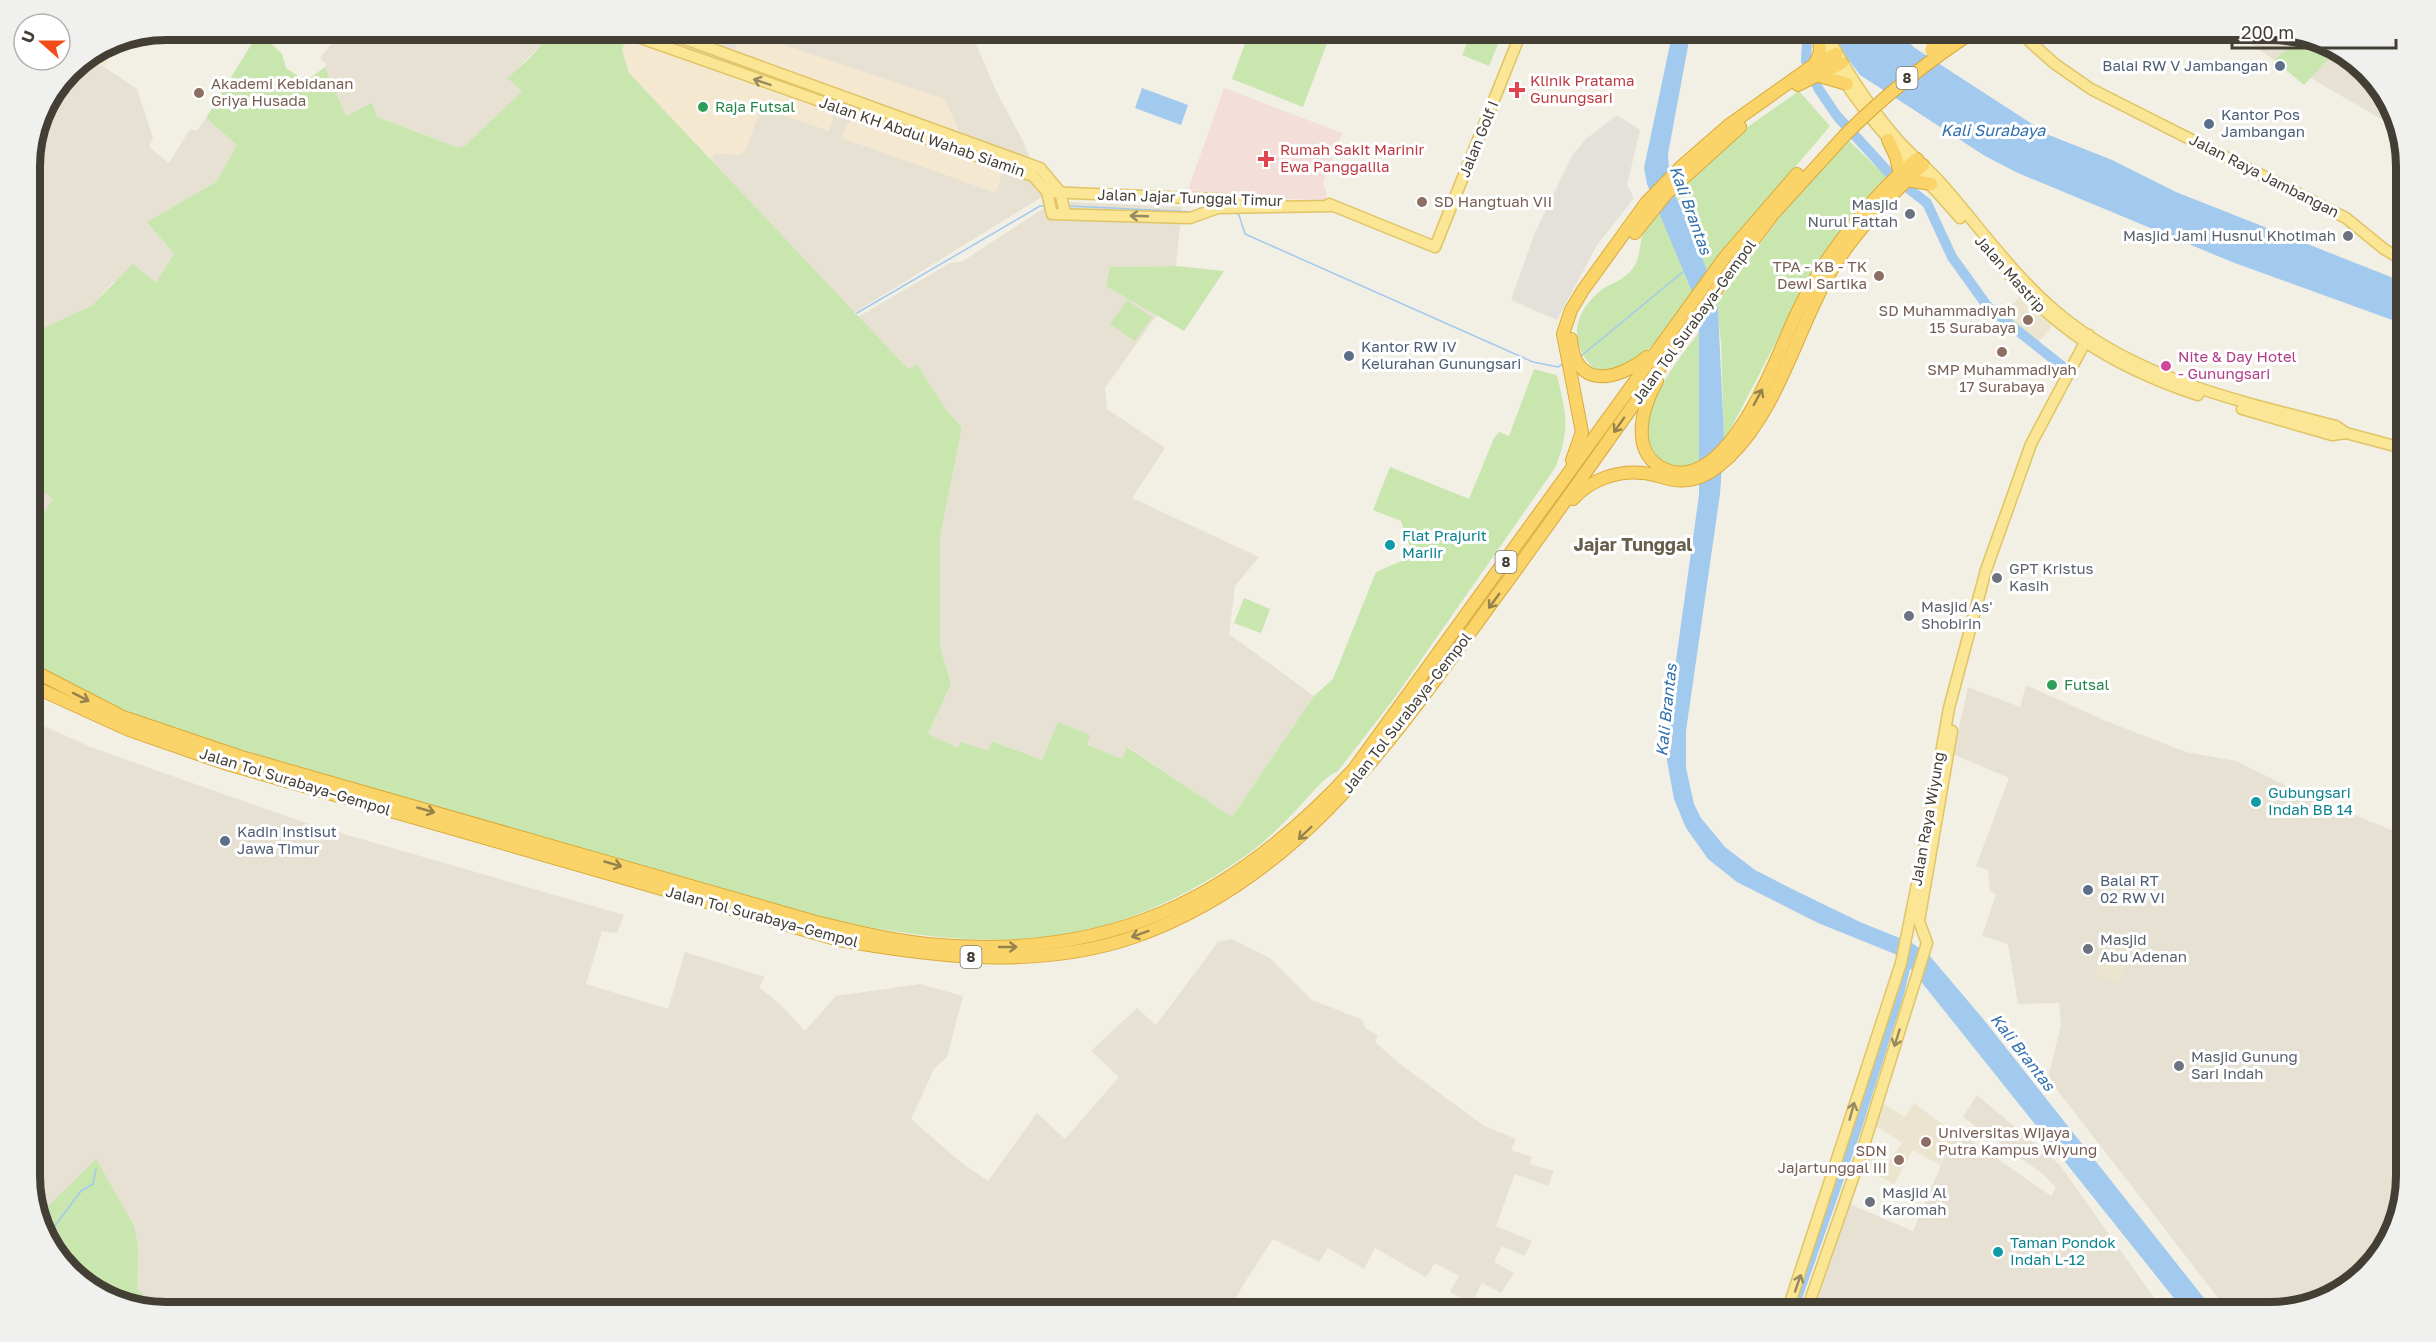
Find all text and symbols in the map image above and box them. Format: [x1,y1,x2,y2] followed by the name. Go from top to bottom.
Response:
[12,12,72,72] north arrow
[2232,12,2396,50] scale bar
[2241,21,2294,43] text: 200 m
[17,28,39,46] text: U
[2102,56,2268,74] place label: Balai RW V Jambangan
[2273,59,2287,73] marker: Balai RW V Jambangan
[1896,67,1918,89] road number: 8
[1530,71,1635,106] place label: Klinik Pratama Gunungsari
[211,74,353,109] place label: Akademi Kebidanan Griya Husada
[754,75,772,86] one-way arrow
[1508,81,1526,99] marker: Klinik Pratama Gunungsari
[192,86,206,100] marker: Akademi Kebidanan Griya Husada
[817,92,1027,180] street label: Jalan KH Abdul Wahab Siamin
[715,97,795,115] place label: Raja Futsal
[1455,98,1502,180] street label: Jalan Golf I
[696,100,710,114] marker: Raja Futsal
[2221,105,2305,140] place label: Kantor Pos Jambangan
[2202,117,2216,131] marker: Kantor Pos Jambangan
[1941,120,2046,140] water label: Kali Surabaya
[2187,130,2342,221] street label: Jalan Raya Jambangan
[1280,140,1425,175] place label: Rumah Sakit Marinir Ewa Panggalila
[1257,150,1275,168] marker: Rumah Sakit Marinir Ewa Panggalila
[1666,163,1717,258] water label: Kali Brantas
[1097,185,1283,209] street label: Jalan Jajar Tunggal Timur
[1434,192,1552,210] place label: SD Hangtuah VII
[1415,195,1429,209] marker: SD Hangtuah VII
[1808,195,1898,230] place label: Masjid Nurul Fattah
[1903,207,1917,221] marker: Masjid Nurul Fattah
[1129,210,1149,221] one-way arrow
[2123,226,2336,244] place label: Masjid Jami Husnul Khotimah
[2341,229,2355,243] marker: Masjid Jami Husnul Khotimah
[1971,231,2050,316] street label: Jalan Mastrip
[1627,236,1759,407] street label: Jalan Tol Surabaya–Gempol
[1773,257,1867,292] place label: TPA - KB - TK Dewi Sartika
[1872,269,1886,283] marker: TPA - KB - TK Dewi Sartika
[1879,301,2016,336] place label: SD Muhammadiyah 15 Surabaya
[2021,313,2035,327] marker: SD Muhammadiyah 15 Surabaya
[1361,337,1521,372] place label: Kantor RW IV Kelurahan Gunungsari
[1995,345,2009,359] marker: SMP Muhammadiyah 17 Surabaya
[2178,347,2297,382] place label: Nite & Day Hotel - Gunungsari
[1342,349,1356,363] marker: Kantor RW IV Kelurahan Gunungsari
[2159,359,2173,373] marker: Nite & Day Hotel - Gunungsari
[1927,360,2077,395] place label: SMP Muhammadiyah 17 Surabaya
[1752,389,1764,406] one-way arrow
[1613,416,1625,432] one-way arrow
[1402,526,1487,561] place label: Flat Prajurit Mariir
[1574,533,1692,555] district label: Jajar Tunggal
[1383,538,1397,552] marker: Flat Prajurit Mariir
[1496,551,1516,573] road number: 8
[2009,559,2094,594] place label: GPT Kristus Kasih
[1990,571,2004,585] marker: GPT Kristus Kasih
[1487,592,1500,608] one-way arrow
[1921,597,1993,632] place label: Masjid As' Shobirin
[1902,609,1916,623] marker: Masjid As' Shobirin
[1338,628,1475,796] street label: Jalan Tol Surabaya–Gempol
[1651,661,1681,757] water label: Kali Brantas
[2064,675,2109,693] place label: Futsal
[2045,678,2059,692] marker: Futsal
[72,692,90,704] one-way arrow
[198,743,393,819] street label: Jalan Tol Surabaya–Gempol
[1906,750,1948,887] street label: Jalan Raya Wiyung
[2268,783,2353,818] place label: Gubungsari Indah BB 14
[2249,795,2263,809] marker: Gubungsari Indah BB 14
[416,804,435,816] one-way arrow
[237,822,337,857] place label: Kadin Instisut Jawa Timur
[1298,826,1313,841] one-way arrow
[218,834,232,848] marker: Kadin Instisut Jawa Timur
[603,859,622,870] one-way arrow
[2100,871,2165,906] place label: Balai RT 02 RW VI
[664,882,861,950] street label: Jalan Tol Surabaya–Gempol
[2081,883,2095,897] marker: Balai RT 02 RW VI
[1131,929,1150,940] one-way arrow
[2100,930,2187,965] place label: Masjid Abu Adenan
[997,941,1017,953] one-way arrow
[2081,942,2095,956] marker: Masjid Abu Adenan
[960,946,982,968] road number: 8
[1987,1009,2060,1096] water label: Kali Brantas
[1891,1028,1902,1047] one-way arrow
[2191,1047,2298,1082] place label: Masjid Gunung Sari Indah
[2172,1059,2186,1073] marker: Masjid Gunung Sari Indah
[1847,1102,1858,1121] one-way arrow
[1938,1123,2097,1158] place label: Universitas Wijaya Putra Kampus Wiyung
[1919,1135,1933,1149] marker: Universitas Wijaya Putra Kampus Wiyung
[1778,1141,1887,1176] place label: SDN Jajartunggal III
[1892,1153,1906,1167] marker: SDN Jajartunggal III
[1882,1183,1947,1218] place label: Masjid Al Karomah
[1863,1195,1877,1209] marker: Masjid Al Karomah
[2010,1233,2116,1268] place label: Taman Pondok Indah L-12
[1991,1245,2005,1259] marker: Taman Pondok Indah L-12
[1793,1274,1804,1293] one-way arrow

